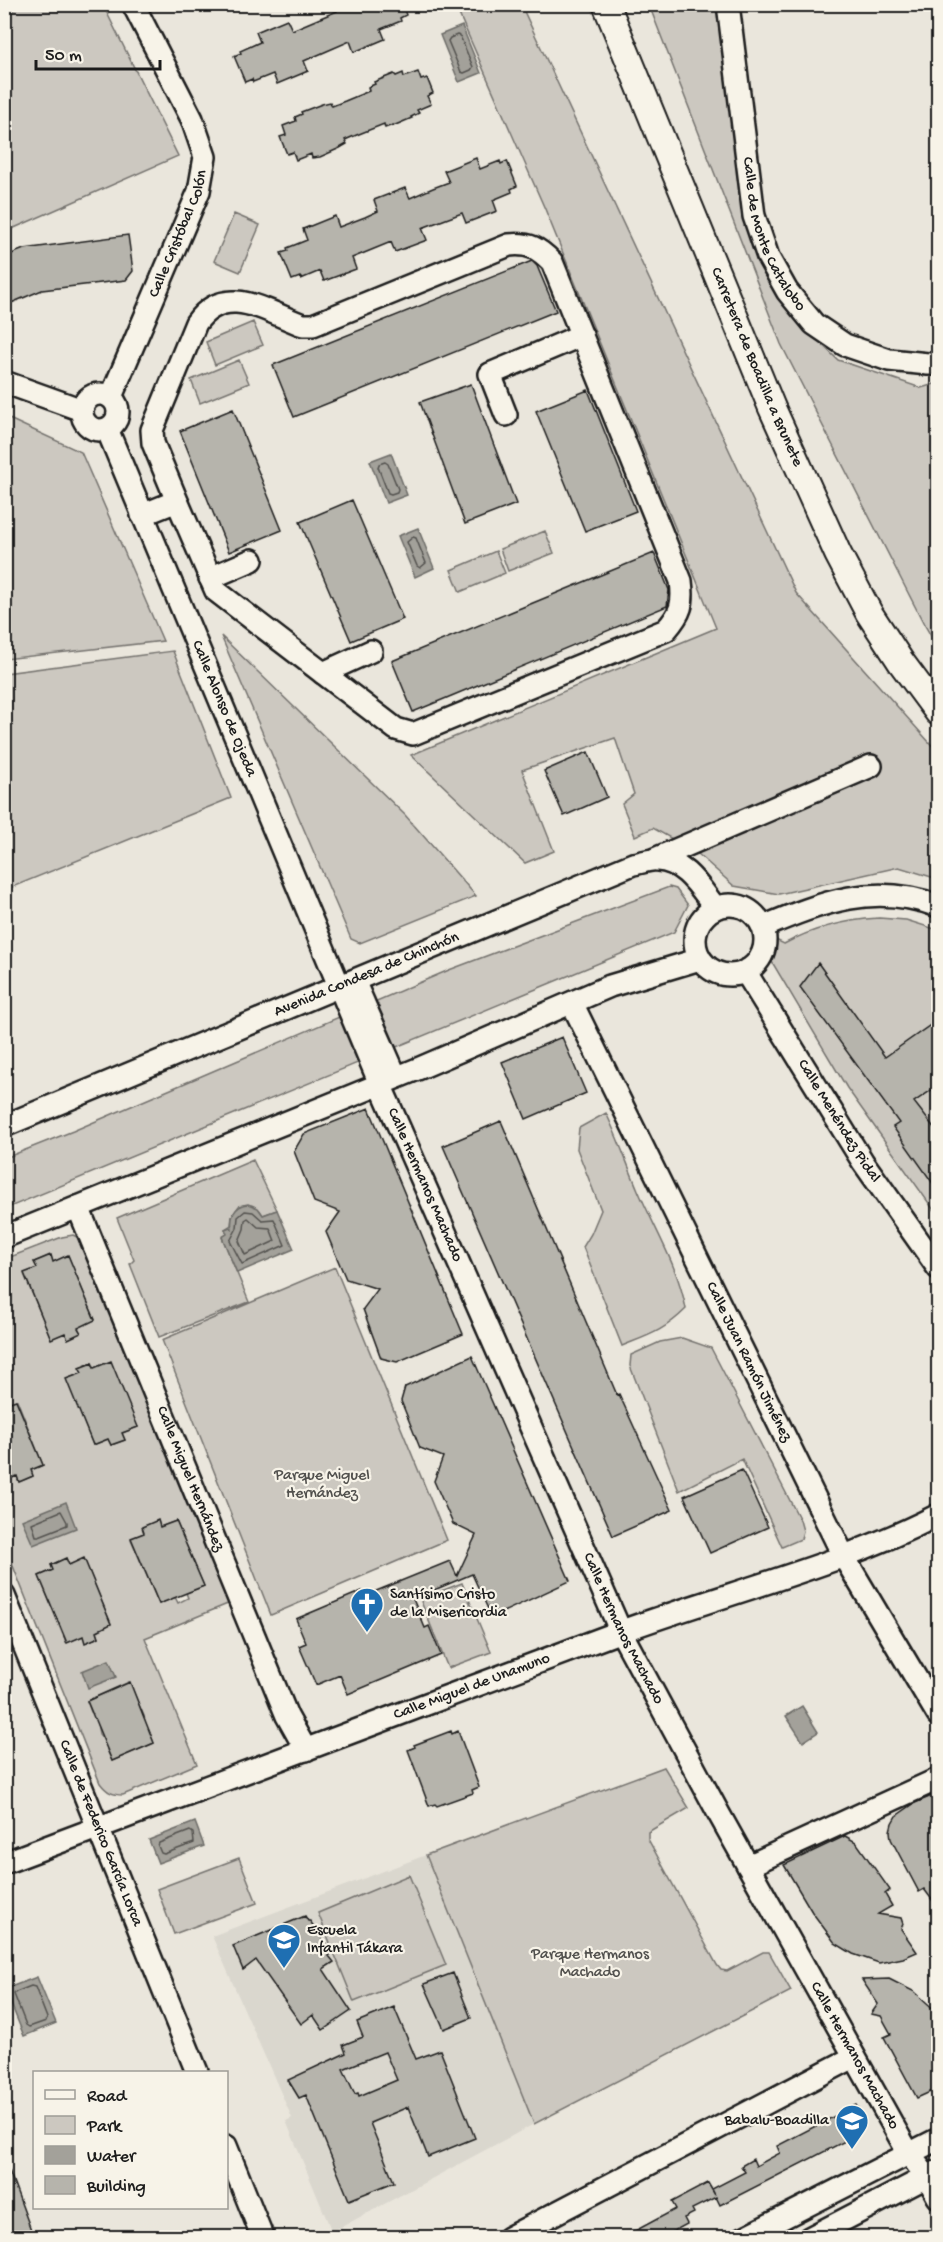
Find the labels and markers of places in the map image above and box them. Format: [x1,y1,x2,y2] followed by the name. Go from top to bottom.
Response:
[349,1586,385,1633] church icon: Santísimo Cristo de la Misericordia
[390,1586,508,1623] place label: Santísimo Cristo de la Misericordia
[266,1922,302,1969] school or university icon: Escuela Infantil Tákara
[307,1922,404,1959] place label: Escuela Infantil Tákara
[834,2103,870,2150] school or university icon: Babalu-Boadilla
[723,2112,830,2131] place label: Babalu-Boadilla

